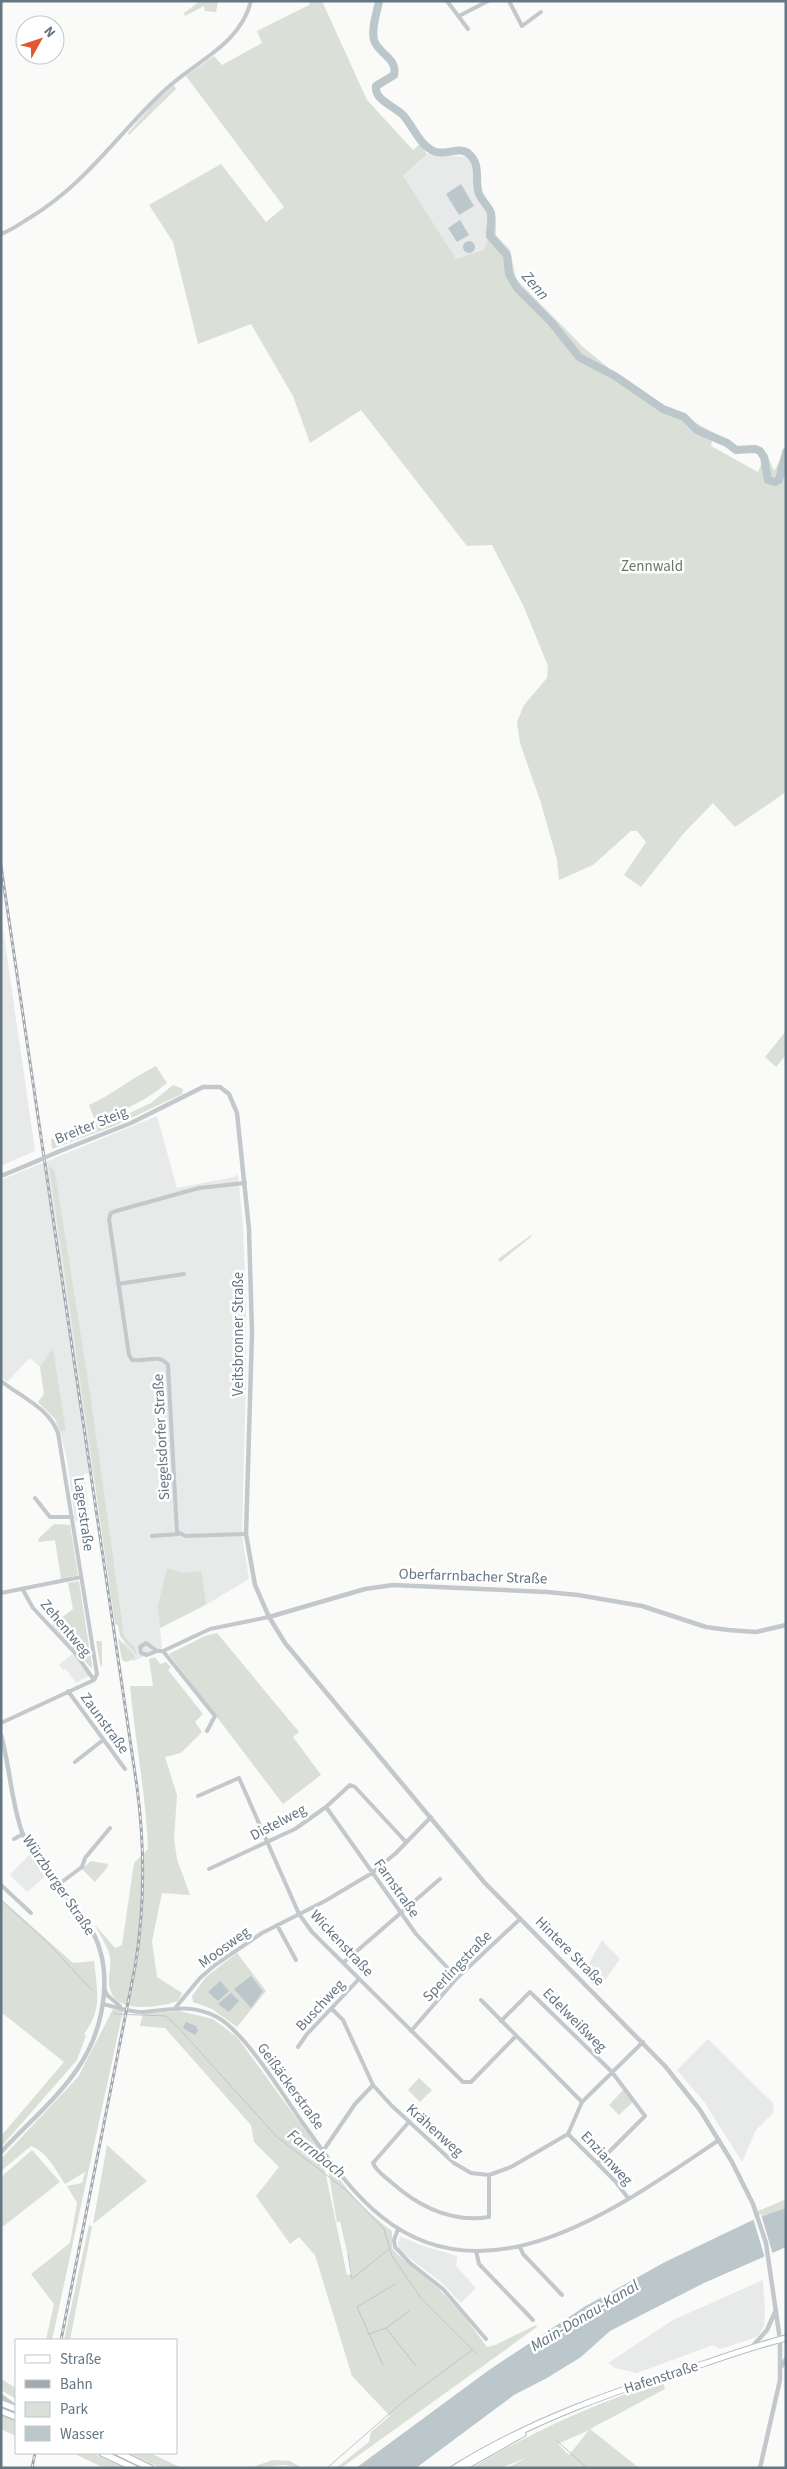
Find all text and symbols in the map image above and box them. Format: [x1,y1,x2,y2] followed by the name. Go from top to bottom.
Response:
[15,15,65,65] north arrow
[39,22,60,42] text: N
[516,266,554,305] water label: Zenn
[621,556,683,577] park label: Zennwald
[52,1101,131,1150] street label: Breiter Steig
[228,1272,249,1396] street label: Veitsbronner Straße
[148,1373,175,1501] street label: Siegelsdorfer Straße
[68,1476,99,1552] street label: Lagerstraße
[398,1563,548,1590] street label: Oberfarrnbacher Straße
[35,1595,96,1662] street label: Zehentweg
[75,1688,134,1758] street label: Zaunstraße
[247,1799,310,1846] street label: Distelweg
[17,1831,100,1940] street label: Würzburger Straße
[369,1855,425,1922] street label: Farnstraße
[305,1905,378,1981] street label: Wickenstraße
[530,1912,609,1991] street label: Hintere Straße
[194,1921,255,1973] street label: Moosweg
[418,1926,497,2007] street label: Sperlingstraße
[291,1975,350,2036] street label: Buschweg
[538,1984,612,2058] street label: Edelweißweg
[252,2039,329,2134] street label: Geißäckerstraße
[401,2099,468,2162] street label: Krähenweg
[283,2124,350,2183] water label: Farrnbach
[576,2126,638,2191] street label: Enzianweg
[526,2275,643,2357] water label: Main-Donau-Kanal
[15,2339,178,2454] legend
[60,2349,101,2370] text: Straße
[621,2356,701,2399] street label: Hafenstraße
[60,2374,93,2395] text: Bahn
[60,2399,89,2420] text: Park
[60,2424,105,2445] text: Wasser

